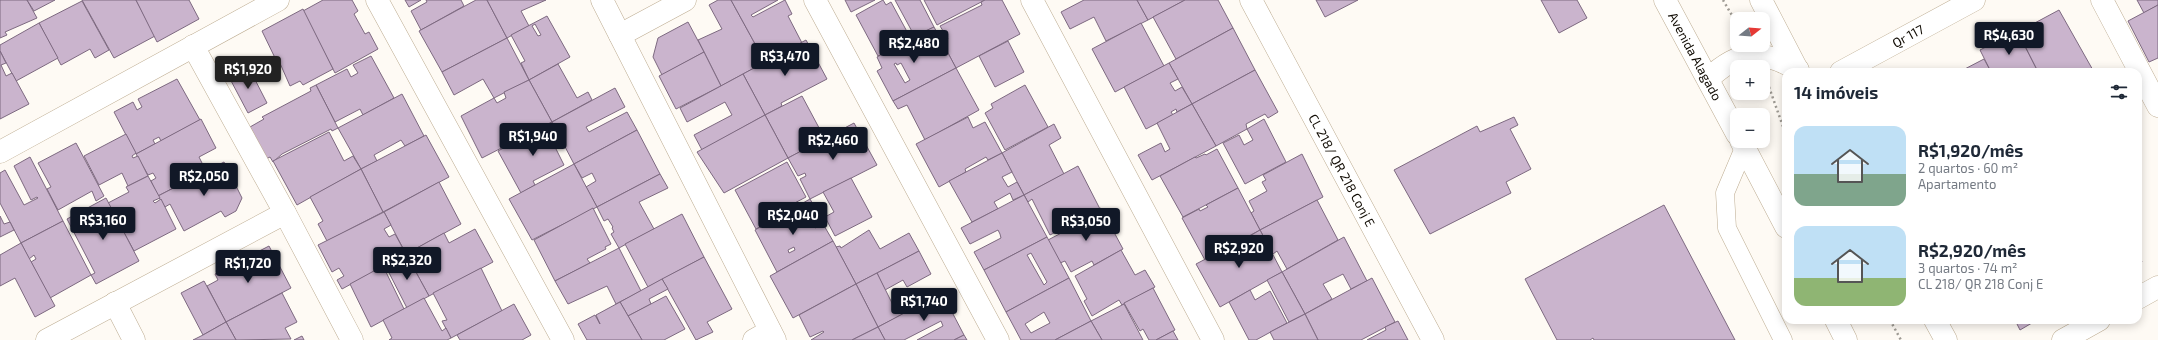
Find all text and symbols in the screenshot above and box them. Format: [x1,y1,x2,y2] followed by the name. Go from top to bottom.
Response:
[1665,9,1726,103] street label: Avenida Alagado
[1730,12,1770,52] north arrow
[1730,12,1770,148] map controls
[1889,21,1927,51] street label: Qr 117
[1972,22,2046,56] pin: R$4,630
[1984,27,2034,43] text: R$4,630
[877,30,951,64] pin: R$2,480
[888,35,940,51] text: R$2,480
[748,43,822,77] pin: R$3,470
[760,48,810,64] text: R$3,470
[211,56,285,90] pin: R$1,920
[1730,60,1770,100] button: +
[224,61,272,77] text: R$1,920
[2108,81,2130,103] icon: filters
[1794,82,1878,102] text: 14 imóveis
[1730,108,1770,148] button: −
[1305,111,1379,229] street label: CL 218/ QR 218 Conj E
[496,123,570,157] pin: R$1,940
[796,127,870,161] pin: R$2,460
[509,128,557,144] text: R$1,940
[808,132,858,148] text: R$2,460
[1918,140,2023,160] text: R$1,920/mês
[1826,142,1874,190] icon: home
[1918,160,2018,176] text: 2 quartos · 60 m²
[167,163,241,197] pin: R$2,050
[179,168,229,184] text: R$2,050
[1918,176,1996,192] text: Apartamento
[756,202,830,236] pin: R$2,040
[66,207,140,241] pin: R$3,160
[767,207,819,223] text: R$2,040
[1049,208,1123,242] pin: R$3,050
[79,212,127,228] text: R$3,160
[1061,213,1111,229] text: R$3,050
[1202,235,1276,269] pin: R$2,920
[1214,240,1264,256] text: R$2,920
[1918,240,2026,260] text: R$2,920/mês
[1826,242,1874,290] icon: home
[370,247,444,281] pin: R$2,320
[211,250,285,284] pin: R$1,720
[382,252,432,268] text: R$2,320
[225,255,271,271] text: R$1,720
[1918,260,2017,276] text: 3 quartos · 74 m²
[1918,276,2043,292] text: CL 218/ QR 218 Conj E
[887,288,961,322] pin: R$1,740
[900,293,948,309] text: R$1,740

